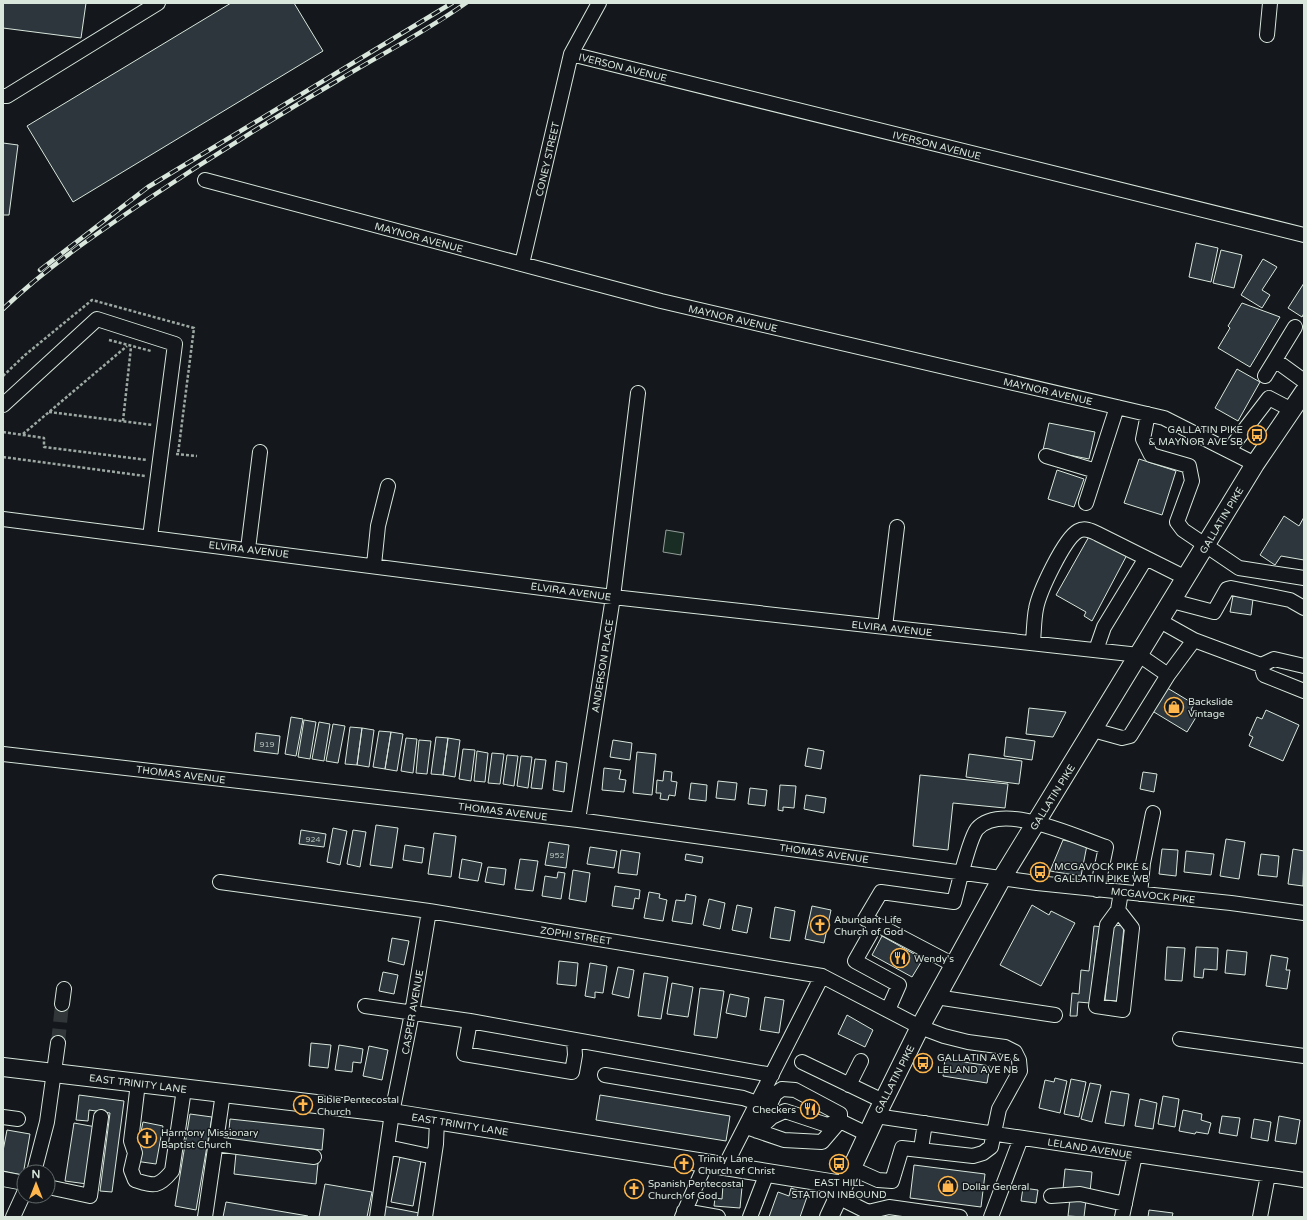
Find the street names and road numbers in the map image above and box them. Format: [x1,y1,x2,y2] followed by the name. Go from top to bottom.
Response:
[577,51,668,85] street label: IVERSON AVENUE
[534,121,562,198] street label: CONEY STREET
[891,129,982,163] street label: IVERSON AVENUE
[373,220,464,256] street label: MAYNOR AVENUE
[687,303,779,335] street label: MAYNOR AVENUE
[1002,376,1094,408] street label: MAYNOR AVENUE
[1197,485,1246,556] street label: GALLATIN PIKE
[208,539,290,561] street label: ELVIRA AVENUE
[530,580,612,604] street label: ELVIRA AVENUE
[590,619,616,714] street label: ANDERSON PLACE
[851,619,933,639] street label: ELVIRA AVENUE
[1028,762,1078,833] street label: GALLATIN PIKE
[135,764,226,786] street label: THOMAS AVENUE
[457,801,548,823] street label: THOMAS AVENUE
[778,842,869,866] street label: THOMAS AVENUE
[1110,886,1196,906] street label: MCGAVOCK PIKE
[539,924,612,948] street label: ZOPHI STREET
[400,969,426,1055] street label: CASPER AVENUE
[872,1043,917,1116] street label: GALLATIN PIKE
[88,1072,187,1096] street label: EAST TRINITY LANE
[410,1111,509,1139] street label: EAST TRINITY LANE
[1047,1136,1133,1162] street label: LELAND AVENUE

